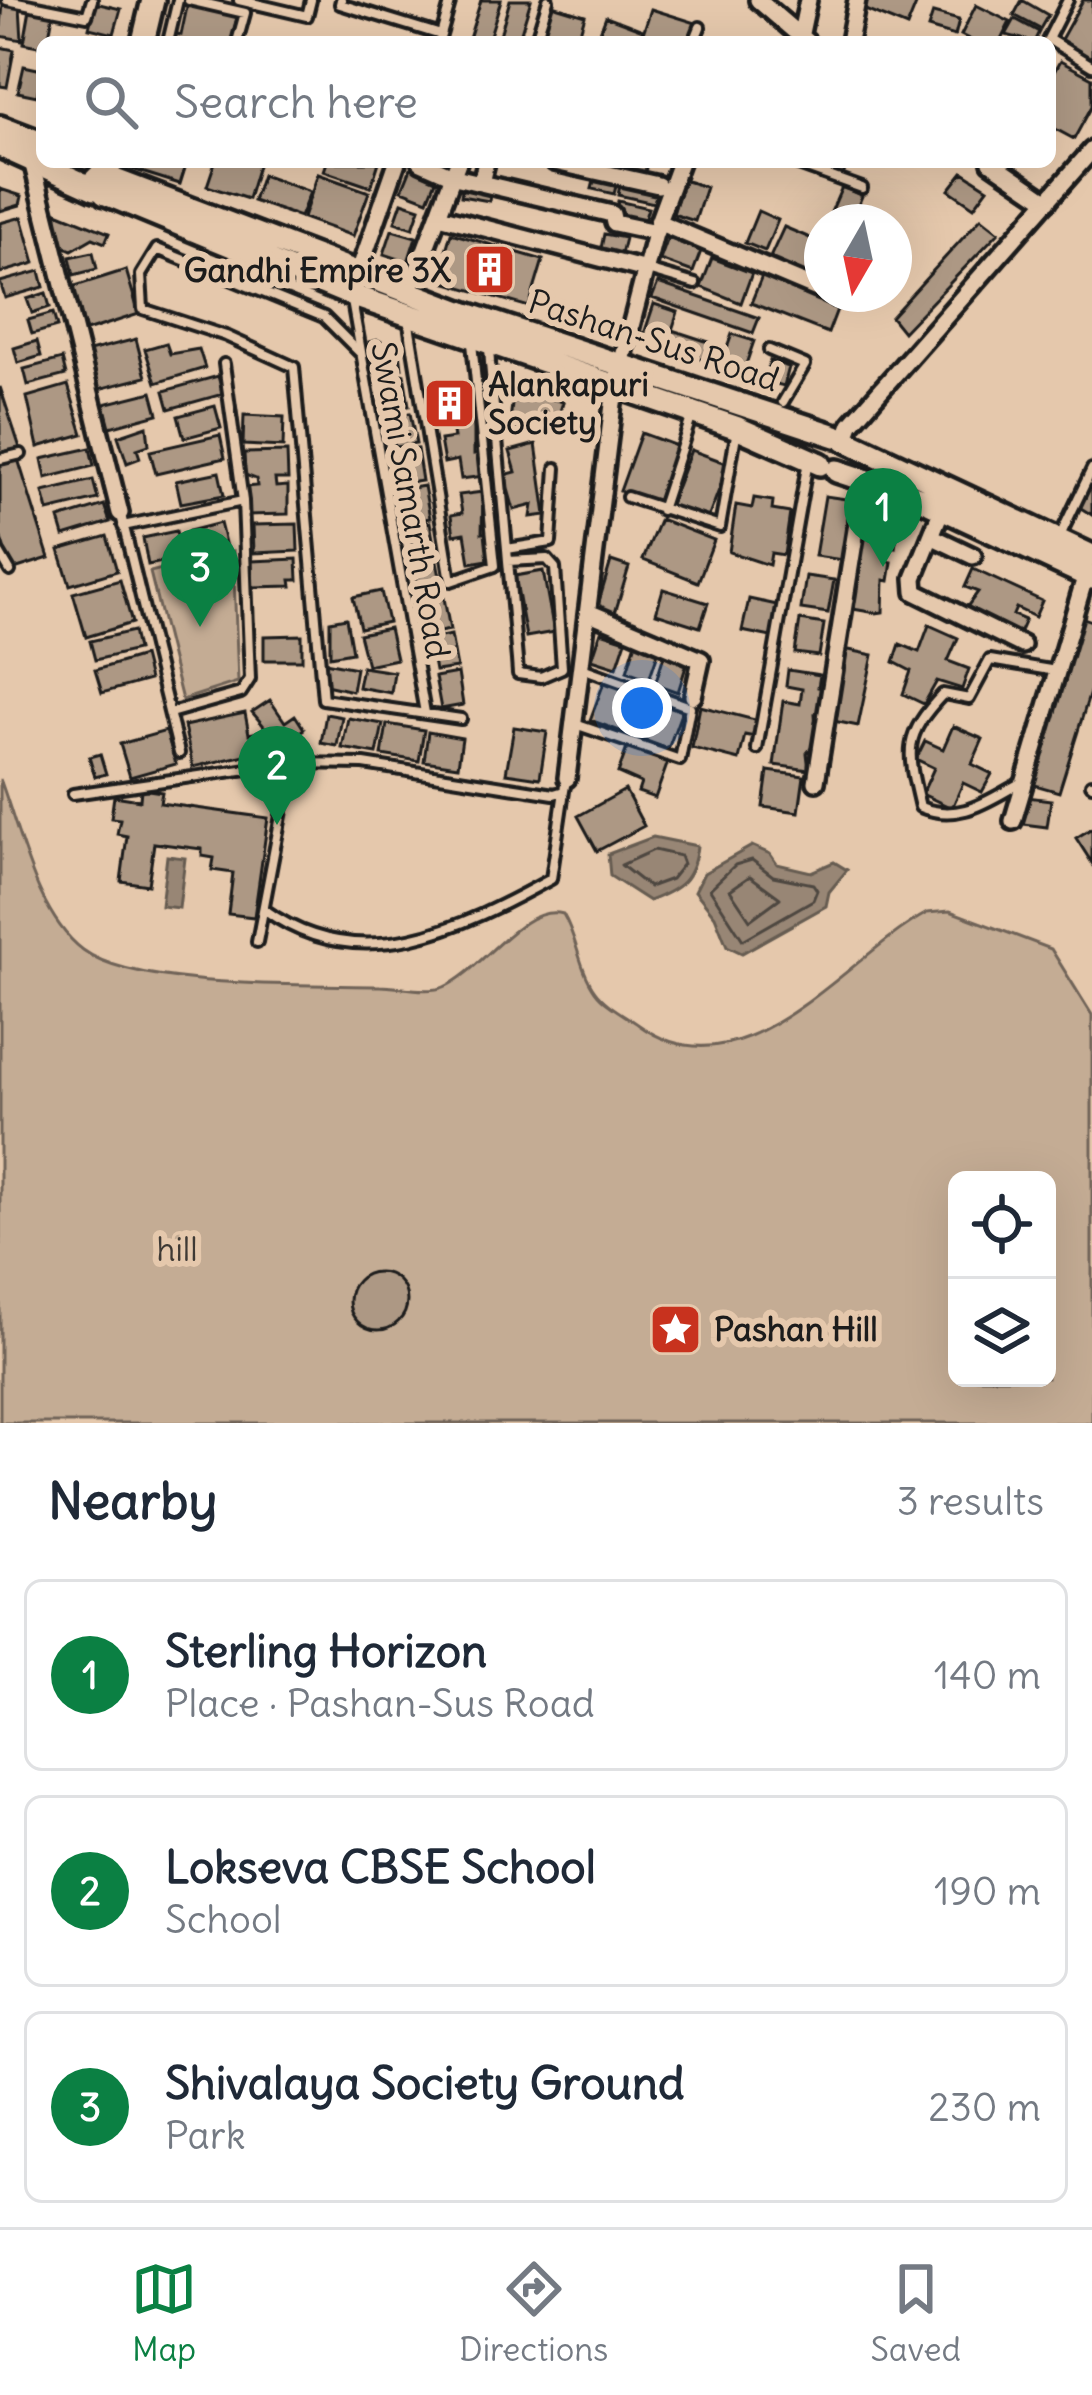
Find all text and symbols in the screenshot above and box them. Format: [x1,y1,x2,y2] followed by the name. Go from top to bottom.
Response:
[36,36,1056,168] search box
[78,69,144,135] icon: search
[174,74,418,130] text: Search here
[804,204,912,312] north arrow
[462,242,518,298] building icon: Gandhi Empire 3X
[184,249,451,291] place label: Gandhi Empire 3X
[524,280,784,400] street label: Pashan-Sus Road
[362,338,460,662] street label: Swami Samarth Road
[488,363,649,443] place label: Alankapuri Society
[421,375,477,431] building icon: Alankapuri Society
[844,468,922,567] pin: 1
[161,528,239,627] pin: 3
[612,678,672,738] your location
[238,726,316,825] pin: 2
[948,1171,1056,1387] map controls
[948,1171,1056,1279] button: locate
[156,1228,198,1270] park label: hill
[948,1279,1056,1387] button: layers
[647,1301,703,1357] place icon: Pashan Hill
[714,1308,878,1350] place label: Pashan Hill
[48,1469,217,1533] text: Nearby
[897,1477,1044,1526] text: 3 results
[165,1623,487,1679] text: Sterling Horizon
[82,1651,98,1700] text: 1
[934,1651,1041,1700] text: 140 m
[165,1679,595,1728] text: Place · Pashan-Sus Road
[165,1839,596,1895] text: Lokseva CBSE School
[79,1867,101,1916] text: 2
[934,1867,1041,1916] text: 190 m
[165,1895,282,1944] text: School
[165,2055,684,2111] text: Shivalaya Society Ground
[79,2083,101,2132] text: 3
[928,2083,1041,2132] text: 230 m
[165,2111,246,2160] text: Park
[131,2256,197,2370] tab: Map
[459,2256,608,2370] tab: Directions
[871,2256,961,2370] tab: Saved

